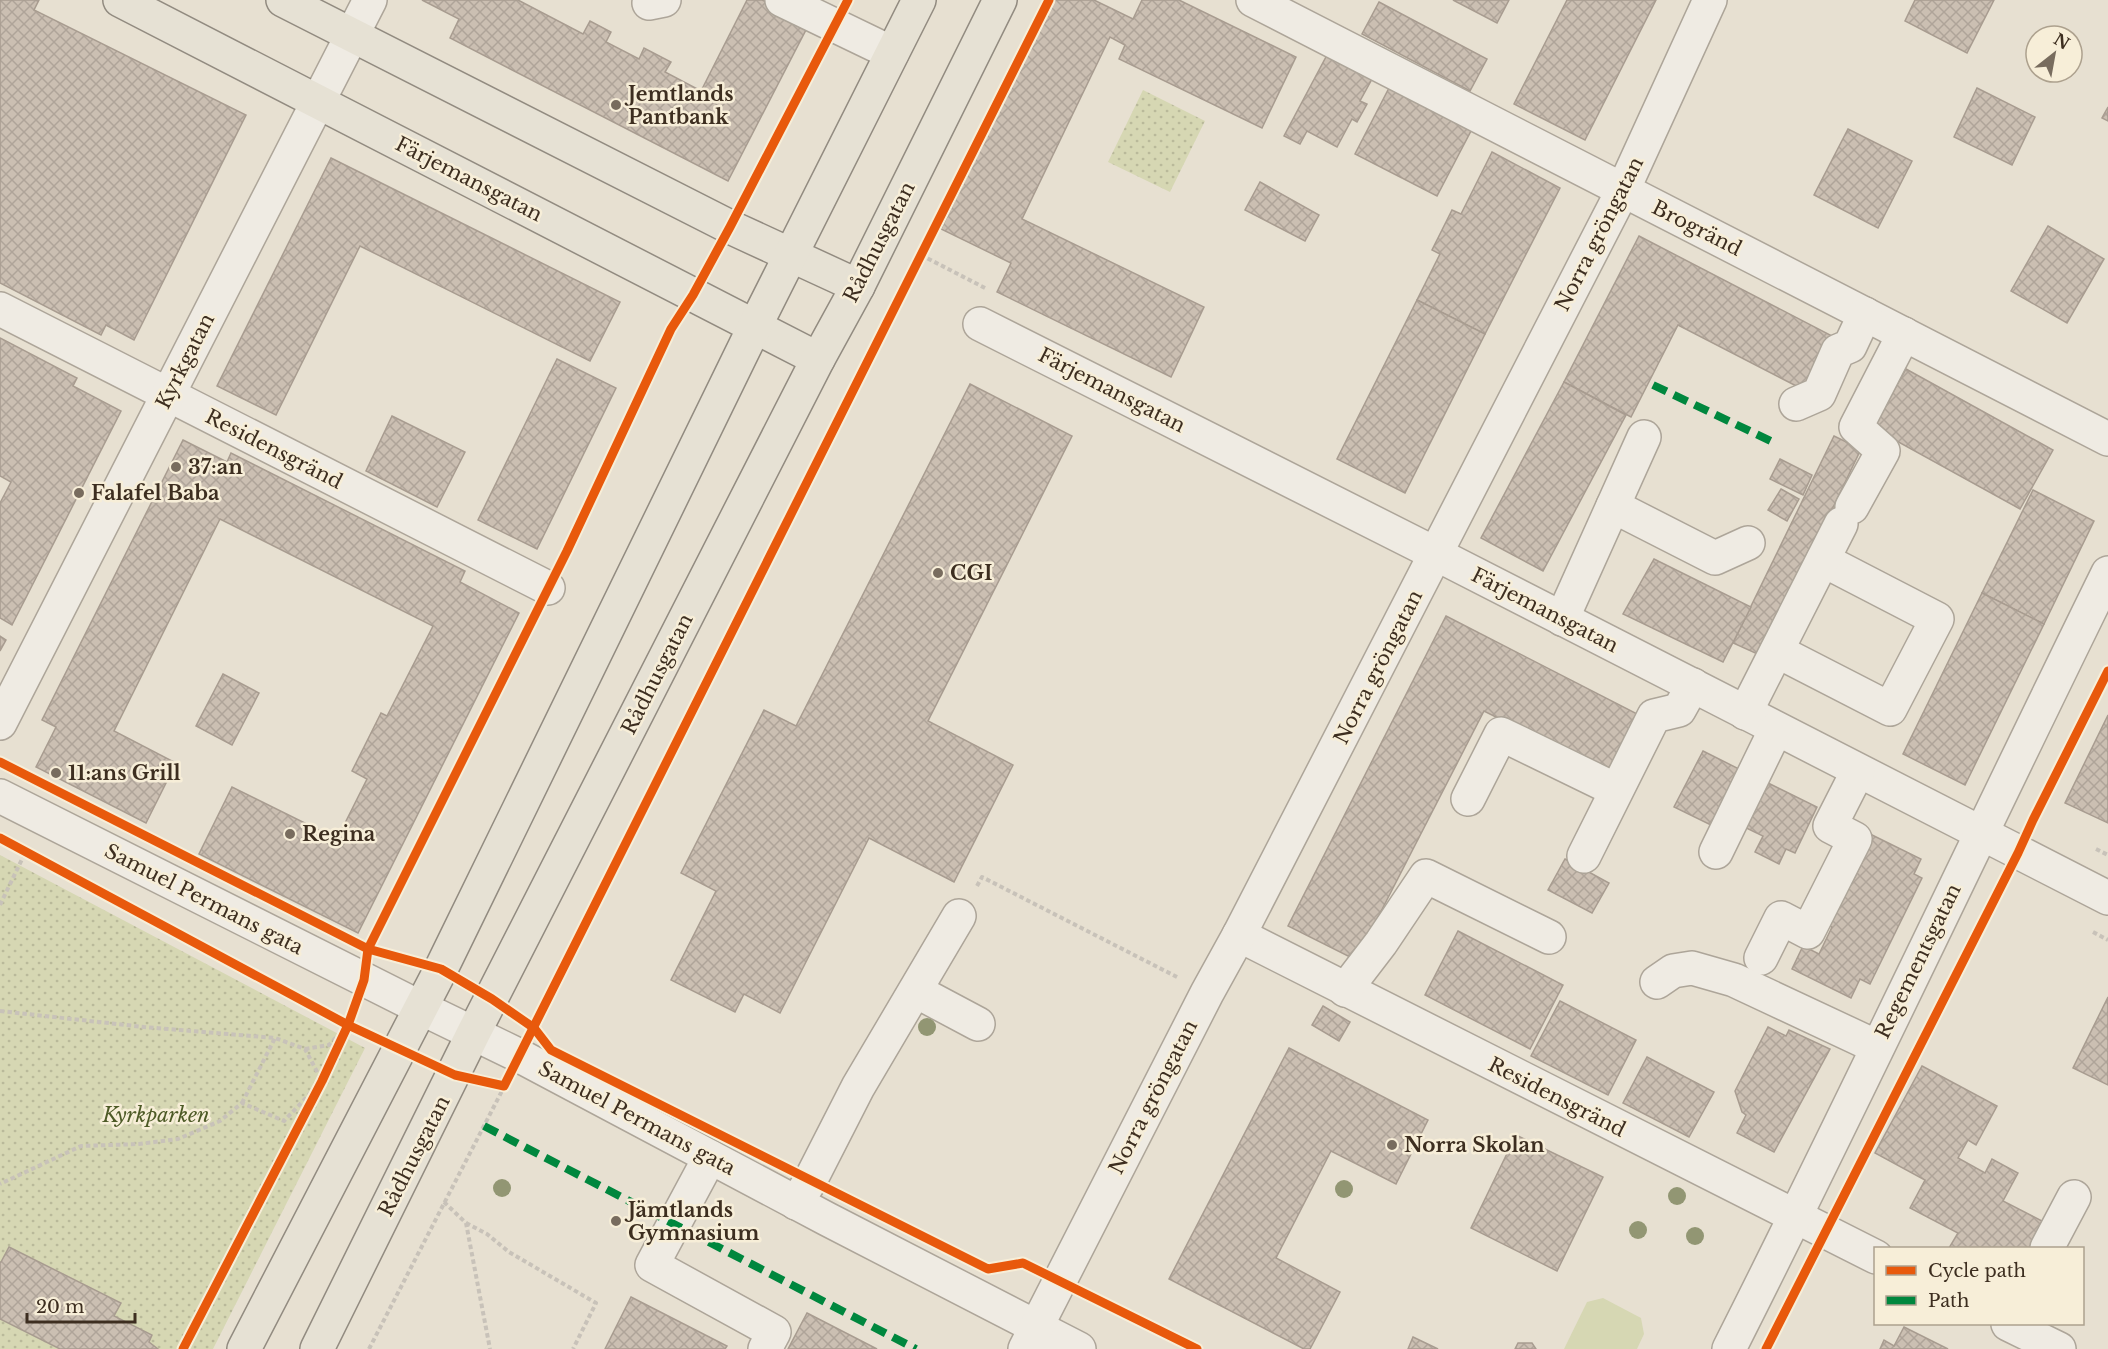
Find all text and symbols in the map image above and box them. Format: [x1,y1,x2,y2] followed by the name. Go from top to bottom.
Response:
[2024,24,2084,84] north arrow
[2050,29,2073,54] text: N
[624,82,734,129] place label: Jemtlands Pantbank
[609,98,623,112] marker: Jemtlands Pantbank
[391,132,547,226] street label: Färjemansgatan
[1550,153,1648,315] street label: Norra gröngatan
[838,178,920,306] street label: Rådhusgatan
[1648,195,1746,261] street label: Brogränd
[151,309,219,413] street label: Kyrkgatan
[1034,343,1190,437] street label: Färjemansgatan
[201,404,347,494] street label: Residensgränd
[188,455,243,479] place label: 37:an
[169,460,183,474] marker: 37:an
[91,481,220,505] place label: Falafel Baba
[72,486,86,500] marker: Falafel Baba
[950,561,993,585] place label: CGI
[1467,563,1623,657] street label: Färjemansgatan
[931,566,945,580] marker: CGI
[1329,586,1427,748] street label: Norra gröngatan
[616,610,698,738] street label: Rådhusgatan
[68,761,181,785] place label: 11:ans Grill
[49,766,63,780] marker: 11:ans Grill
[302,822,376,846] place label: Regina
[283,827,297,841] marker: Regina
[101,838,308,960] street label: Samuel Permans gata
[1870,879,1966,1042] street label: Regementsgatan
[1104,1016,1202,1178] street label: Norra gröngatan
[1484,1052,1630,1142] street label: Residensgränd
[534,1056,740,1181] street label: Samuel Permans gata
[373,1092,455,1220] street label: Rådhusgatan
[101,1103,210,1127] park label: Kyrkparken
[1404,1133,1545,1157] place label: Norra Skolan
[1385,1138,1399,1152] marker: Norra Skolan
[624,1198,759,1245] place label: Jämtlands Gymnasium
[609,1214,623,1228] marker: Jämtlands Gymnasium
[1874,1247,2084,1325] legend
[1928,1260,2026,1282] text: Cycle path
[27,1286,135,1324] scale bar
[1928,1290,1969,1312] text: Path
[36,1296,84,1318] text: 20 m

